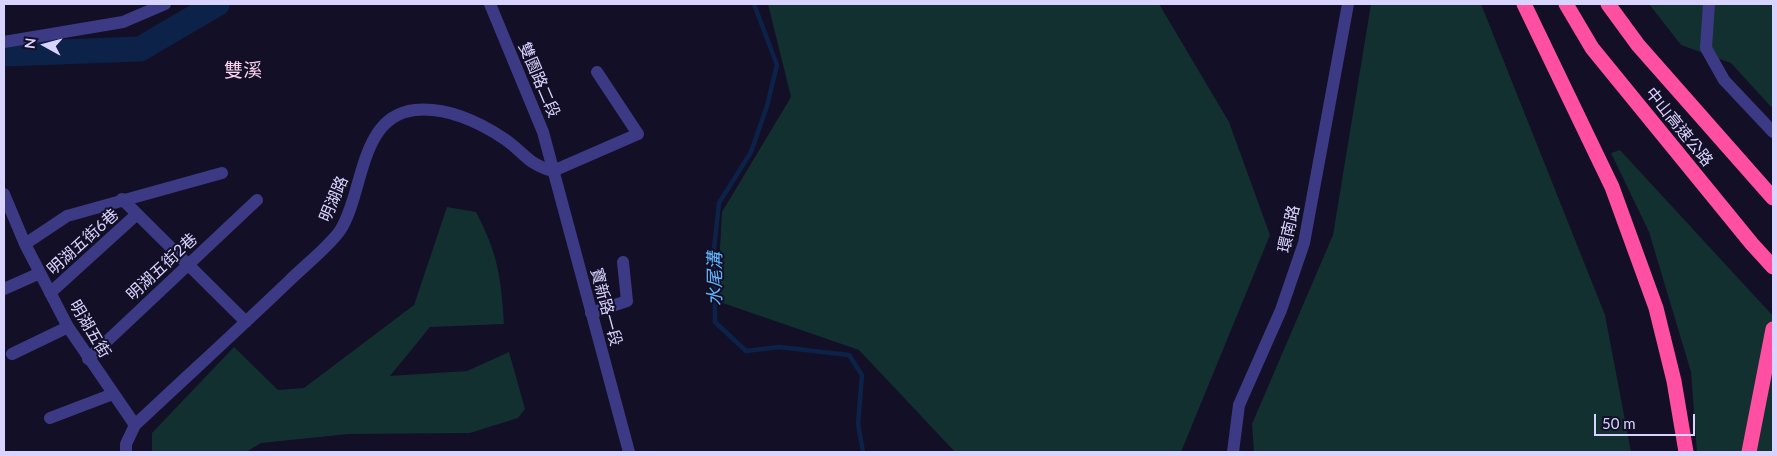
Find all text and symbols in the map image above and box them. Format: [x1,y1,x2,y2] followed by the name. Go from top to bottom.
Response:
[20,20,70,70] north arrow
[21,37,39,50] text: N
[515,39,563,121] street label: 雙園路二段
[224,60,262,82] district label: 雙溪
[1641,84,1717,170] street label: 中山高速公路
[316,173,352,225] street label: 明湖路
[1274,203,1304,255] street label: 環南路
[43,205,123,279] street label: 明湖五街6巷
[123,230,201,304] street label: 明湖五街2巷
[704,252,726,306] water label: 水尾溝
[586,266,626,348] street label: 寶新路一段
[65,297,115,361] street label: 明湖五街
[1597,404,1698,436] scale bar
[1602,414,1636,432] text: 50 m

